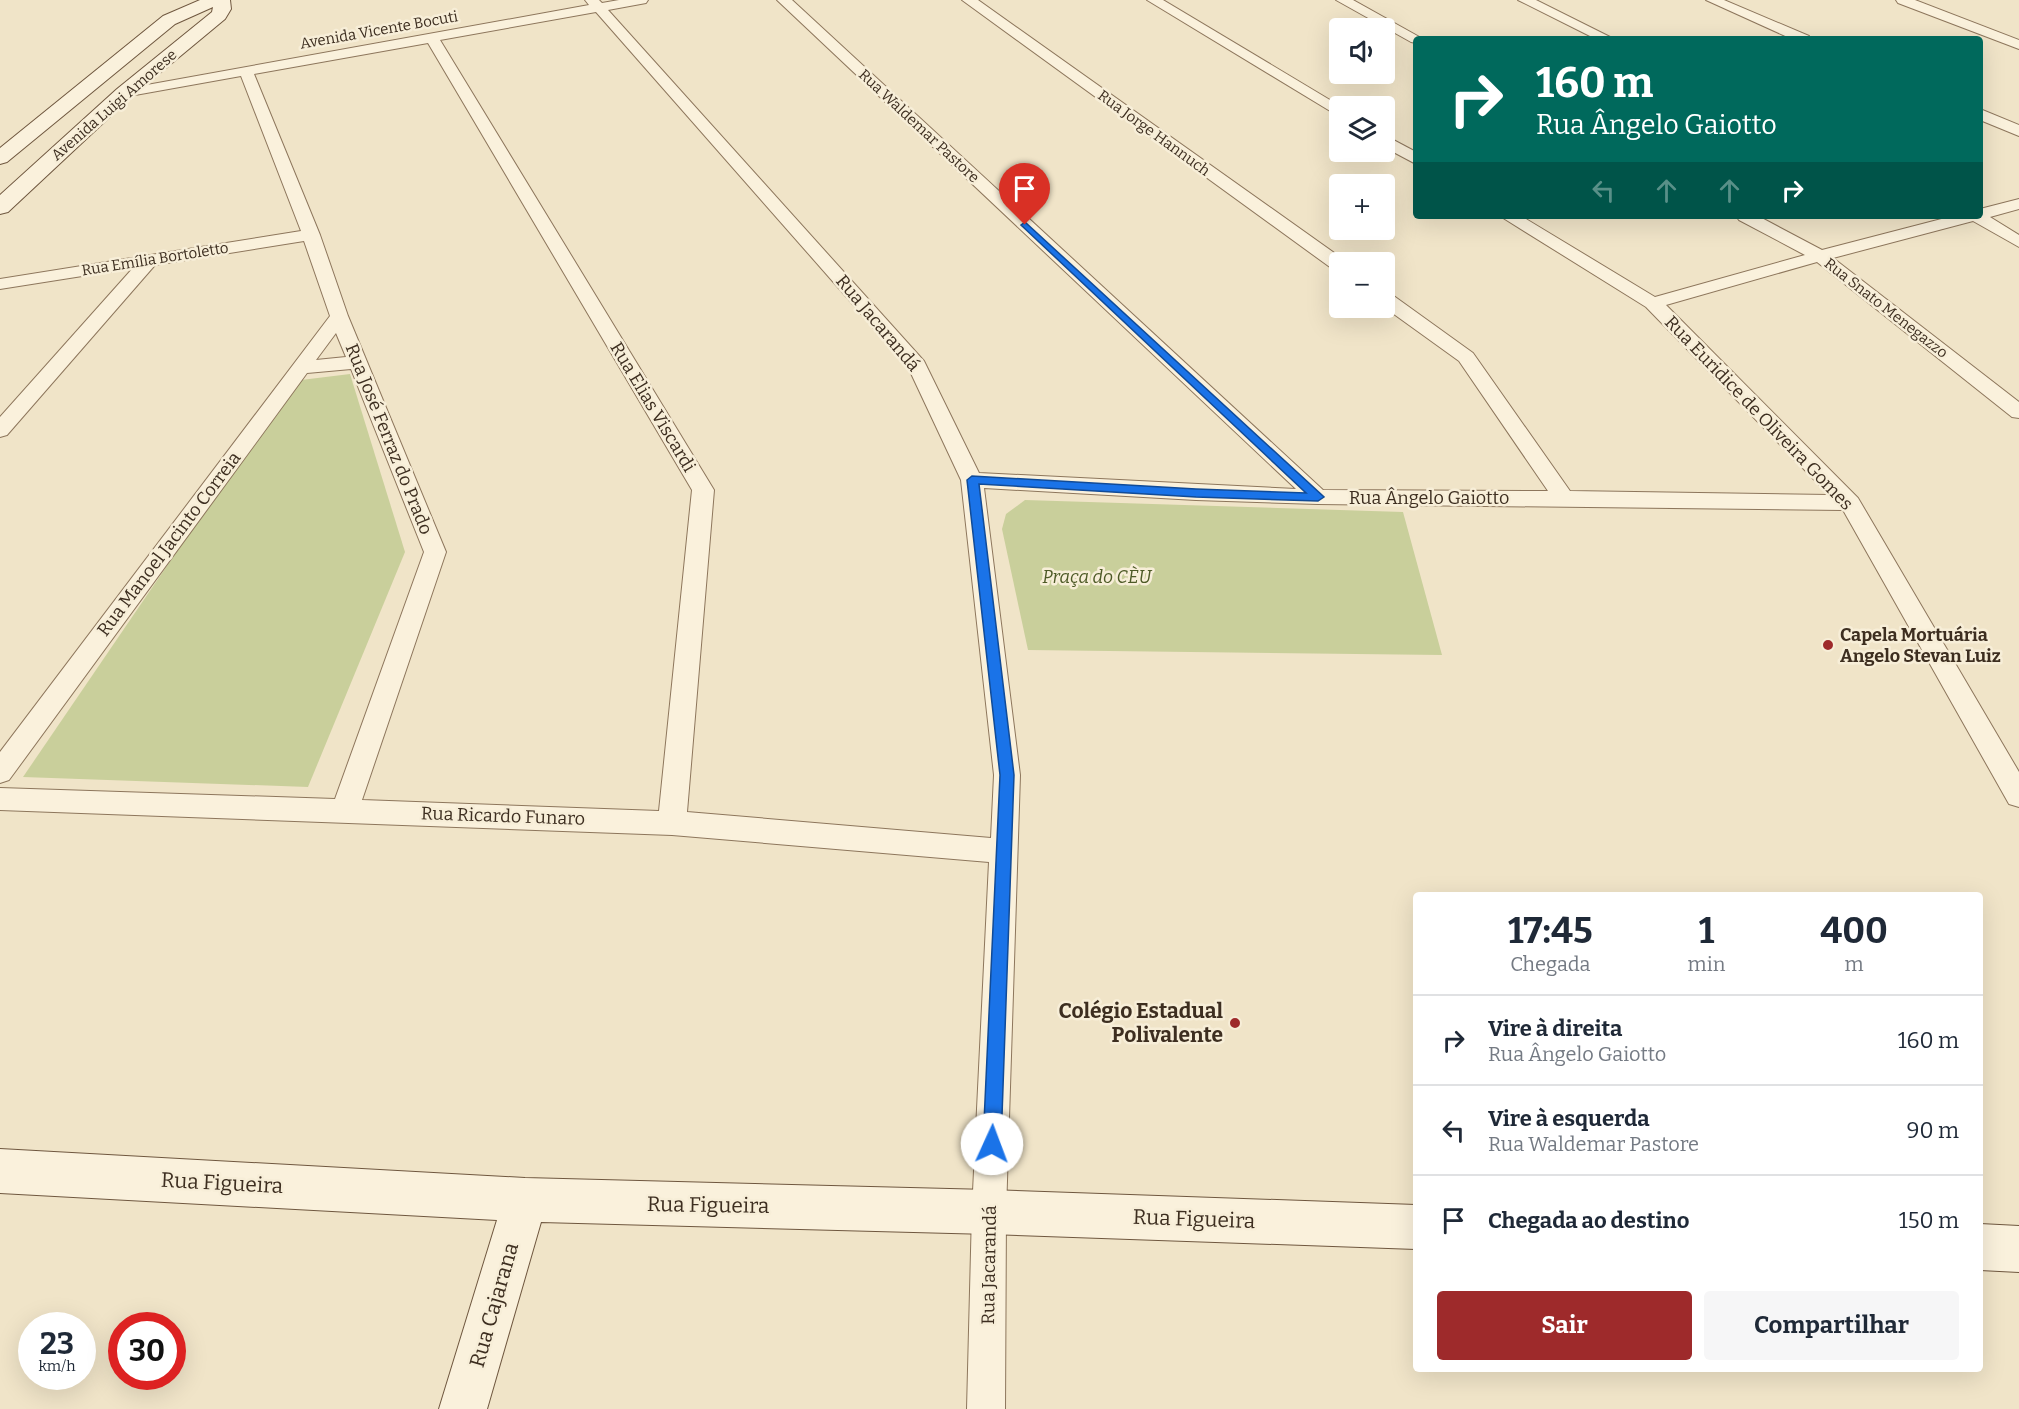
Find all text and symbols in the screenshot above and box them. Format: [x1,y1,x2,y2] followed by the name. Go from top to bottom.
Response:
[299,7,460,53] street label: Avenida Vicente Bocuti
[1329,18,1395,318] map controls
[1329,18,1395,84] button: sound
[48,46,180,164] street label: Avenida Luigi Amorese
[1536,58,1653,108] text: 160 m
[1437,60,1515,138] icon: right
[855,65,983,187] street label: Rua Waldemar Pastore
[1094,86,1214,180] street label: Rua Jorge Hannuch
[1329,96,1395,162] button: layers
[1536,109,1777,141] text: Rua Ângelo Gaiotto
[999,163,1050,225] pin
[1008,172,1041,205] icon: arrive
[1329,174,1395,240] button: +
[1587,174,1620,207] icon: left
[1650,174,1683,207] icon: ahead
[1713,174,1746,207] icon: ahead
[1776,174,1809,207] icon: right
[80,238,230,280] street label: Rua Emília Bortoletto
[1329,252,1395,318] button: −
[1821,254,1951,362] street label: Rua Snato Menegazzo
[831,270,925,376] street label: Rua Jacarandá
[1660,311,1858,515] street label: Rua Euridice de Oliveira Gomes
[606,338,700,476] street label: Rua Elias Viscardi
[341,340,437,538] street label: Rua José Ferraz do Prado
[92,447,246,640] street label: Rua Manoel Jacinto Correia
[1349,487,1509,509] street label: Rua Ângelo Gaiotto
[1042,565,1153,588] park label: Praça do CÈU
[1840,624,2001,667] place label: Capela Mortuária Angelo Stevan Luiz
[1821,638,1835,652] marker: Capela Mortuária Angelo Stevan Luiz
[421,802,585,830] street label: Rua Ricardo Funaro
[1508,909,1593,953] text: 17:45
[1699,909,1714,953] text: 1
[1820,909,1888,953] text: 400
[1510,952,1590,976] text: Chegada
[1688,952,1725,976] text: min
[1845,952,1864,976] text: m
[1059,998,1223,1048] place label: Colégio Estadual Polivalente
[1488,1015,1622,1042] text: Vire à direita
[1228,1016,1242,1030] marker: Colégio Estadual Polivalente
[1437,1024,1470,1057] icon: right
[1898,1027,1959,1054] text: 160 m
[1488,1042,1666,1066] text: Rua Ângelo Gaiotto
[1488,1105,1649,1132] text: Vire à esquerda
[960,1112,1024,1176] position arrow
[1437,1114,1470,1147] icon: left
[1907,1117,1959,1144] text: 90 m
[1488,1132,1699,1156] text: Rua Waldemar Pastore
[160,1167,284,1199] street label: Rua Figueira
[647,1191,770,1219] street label: Rua Figueira
[1132,1204,1256,1234] street label: Rua Figueira
[1437,1204,1470,1237] icon: arrive
[977,1205,1001,1325] street label: Rua Jacarandá
[1488,1207,1689,1234] text: Chegada ao destino
[1899,1207,1959,1234] text: 150 m
[464,1239,524,1371] street label: Rua Cajarana
[1437,1291,1692,1360] button: Sair
[1704,1291,1959,1360] button: Compartilhar
[108,1312,186,1390] speed limit sign: 30
[40,1326,74,1362] text: 23
[38,1357,76,1375] text: km/h

